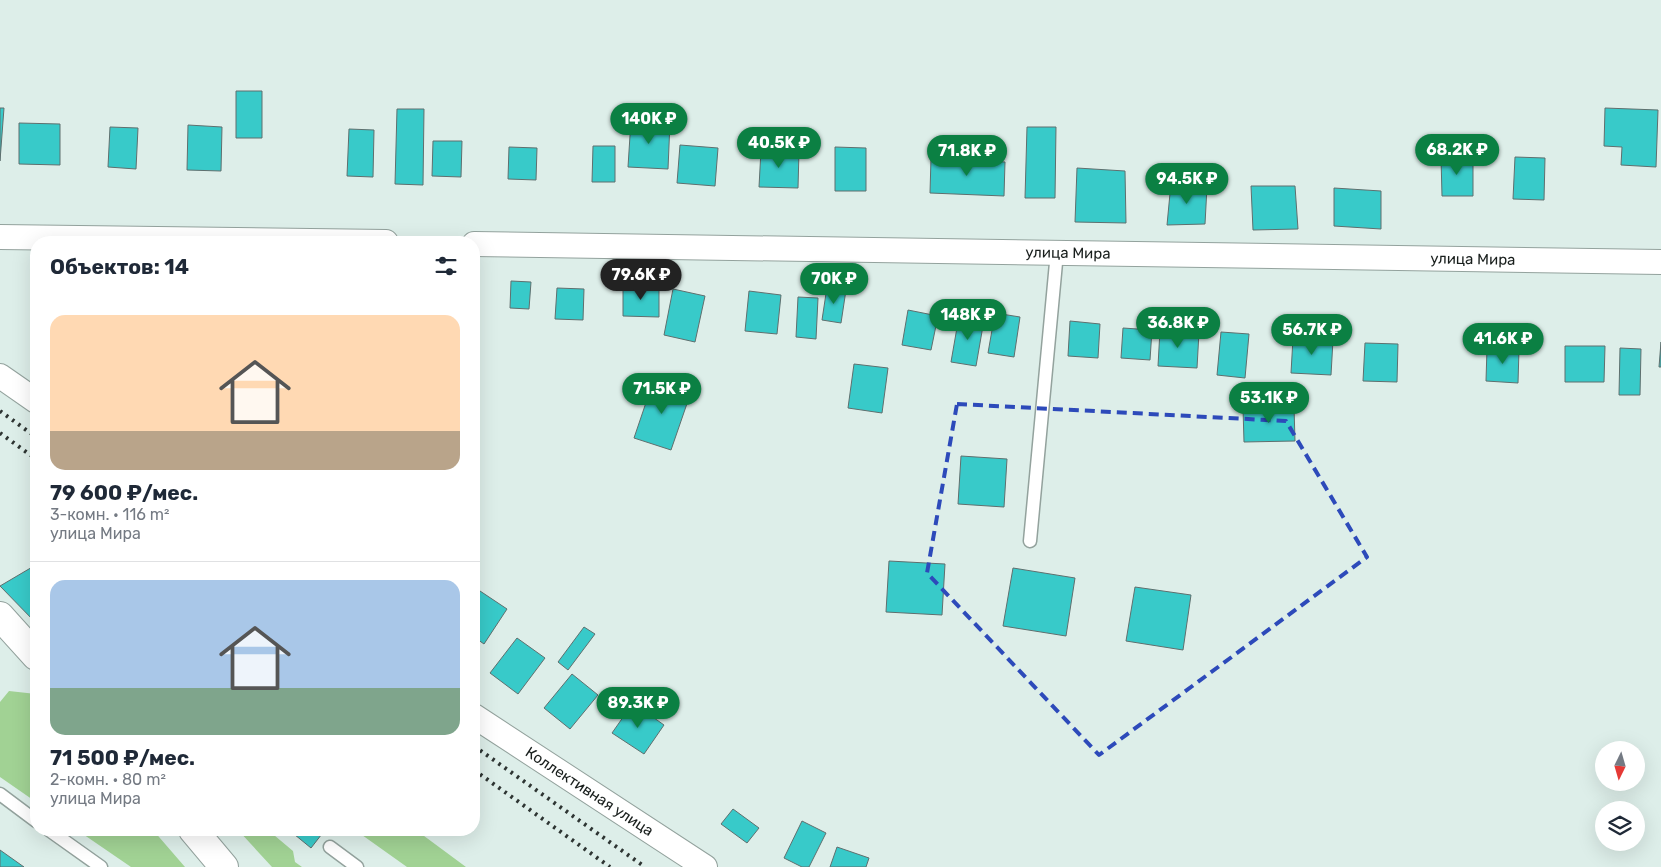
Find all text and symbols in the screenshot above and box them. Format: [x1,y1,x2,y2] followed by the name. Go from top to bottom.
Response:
[608,102,690,145] pin: 140K ₽
[621,109,677,128] text: 140K ₽
[733,126,825,169] pin: 40.5K ₽
[748,133,810,152] text: 40.5K ₽
[921,134,1013,177] pin: 71.8K ₽
[1411,134,1503,176] pin: 68.2K ₽
[1426,140,1488,159] text: 68.2K ₽
[938,141,996,160] text: 71.8K ₽
[1141,162,1233,205] pin: 94.5K ₽
[1156,169,1218,188] text: 94.5K ₽
[1025,243,1111,263] street label: улица Мира
[1430,250,1516,269] street label: улица Мира
[432,252,460,280] icon: filters
[50,254,189,279] text: Объектов: 14
[595,258,687,301] pin: 79.6K ₽
[799,262,869,305] pin: 70K ₽
[612,265,670,284] text: 79.6K ₽
[811,269,857,288] text: 70K ₽
[927,298,1009,341] pin: 148K ₽
[940,305,996,324] text: 148K ₽
[1132,306,1224,349] pin: 36.8K ₽
[1147,313,1209,332] text: 36.8K ₽
[1266,314,1358,356] pin: 56.7K ₽
[1282,320,1342,339] text: 56.7K ₽
[1457,322,1549,365] pin: 41.6K ₽
[1474,329,1532,348] text: 41.6K ₽
[210,347,300,437] icon: home
[616,372,708,415] pin: 71.5K ₽
[633,379,691,398] text: 71.5K ₽
[1223,382,1315,424] pin: 53.1K ₽
[1240,388,1298,407] text: 53.1K ₽
[50,480,198,505] text: 79 600 ₽/мес.
[50,505,170,524] text: 3-комн. · 116 m²
[50,524,141,543] text: улица Мира
[210,613,300,703] icon: home
[592,686,684,729] pin: 89.3K ₽
[608,693,668,712] text: 89.3K ₽
[1595,741,1645,791] north arrow
[1595,741,1645,851] map controls
[522,743,657,840] street label: Коллективная улица
[50,745,195,770] text: 71 500 ₽/мес.
[50,770,166,789] text: 2-комн. · 80 m²
[50,789,141,808] text: улица Мира
[1595,801,1645,851] button: layers

